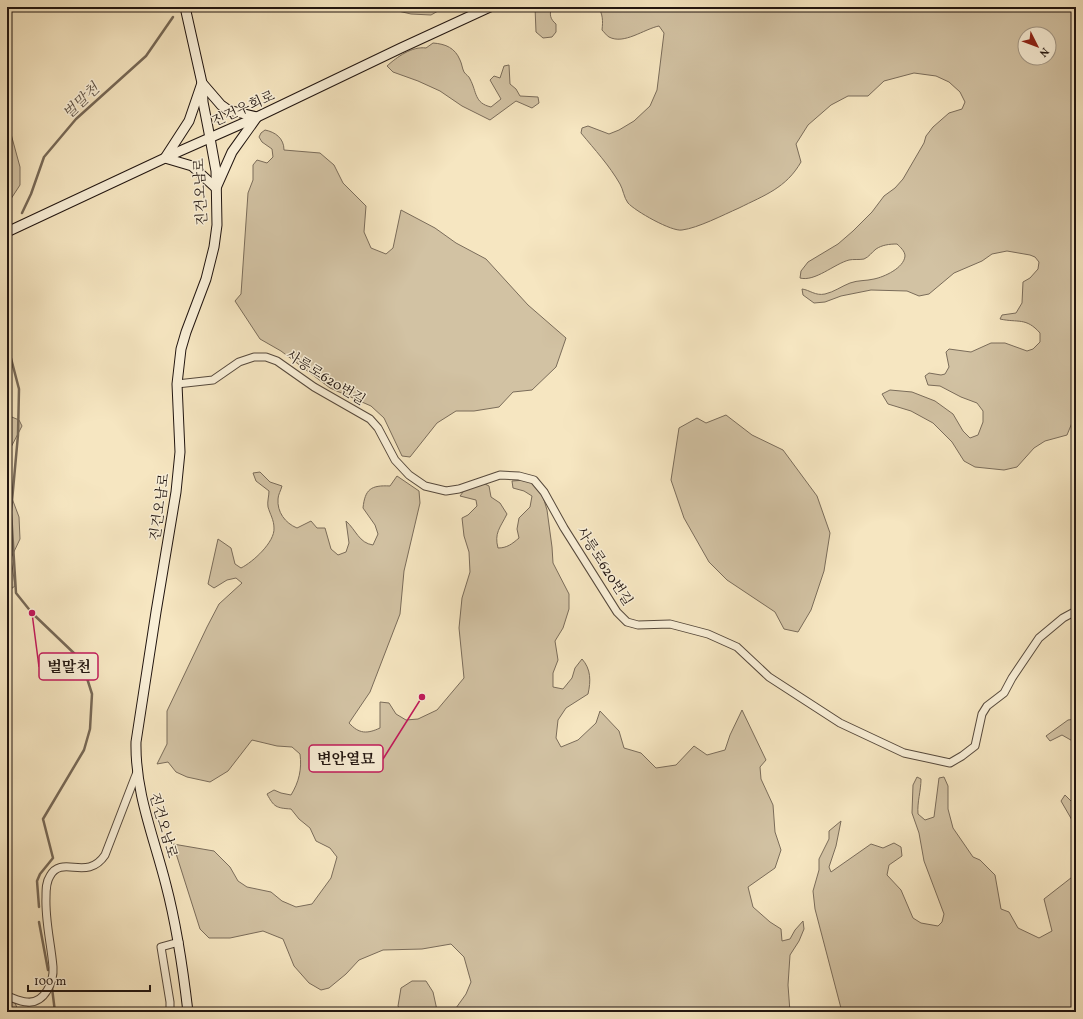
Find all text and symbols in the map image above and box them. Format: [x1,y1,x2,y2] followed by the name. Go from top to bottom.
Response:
[1017,26,1057,66] north arrow
[1035,44,1052,60] text: N
[59,78,106,125] water label: 벌말천
[209,87,279,132] street label: 진건우회로
[190,157,213,226] street label: 진건오남로
[282,346,369,410] street label: 사릉로620번길
[146,472,175,542] street label: 진건오남로
[571,524,636,610] street label: 사릉로620번길
[39,653,98,680] callout: 벌말천
[47,658,91,679] text: 벌말천
[309,745,383,772] callout: 변안열묘
[317,750,375,771] text: 변안열묘
[144,790,181,861] street label: 진건오남로
[28,967,150,993] scale bar
[34,974,67,990] text: 100 m

